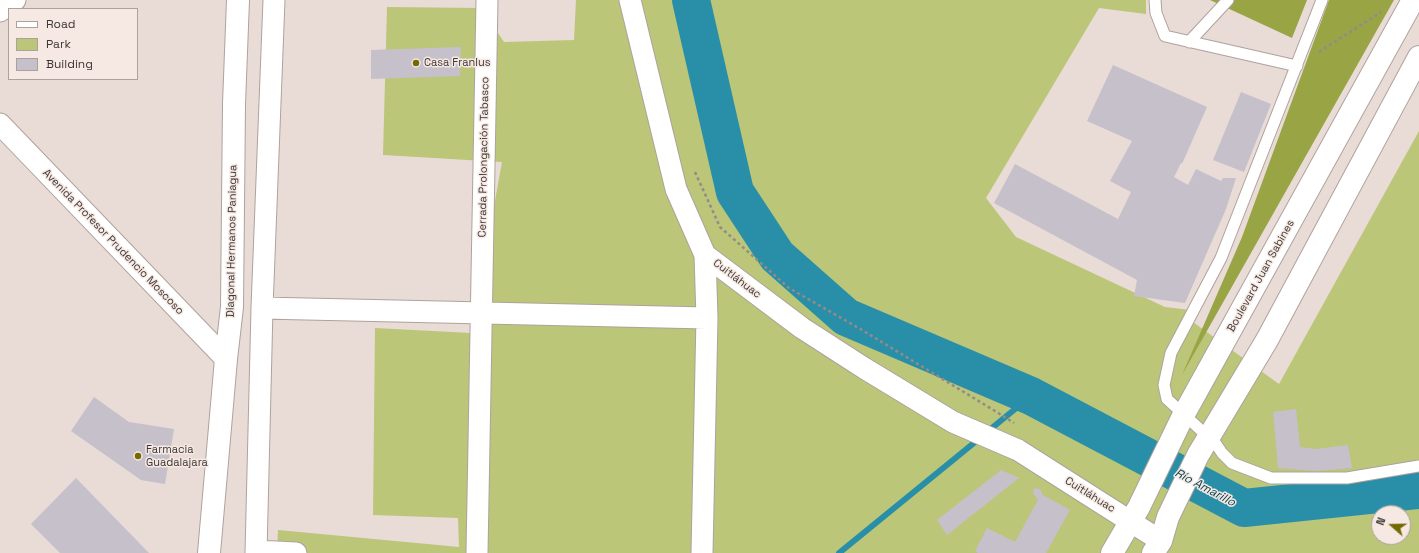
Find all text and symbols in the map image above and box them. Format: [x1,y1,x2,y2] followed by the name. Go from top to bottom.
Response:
[8,8,138,80] legend
[46,16,75,32] text: Road
[46,36,71,52] text: Park
[46,56,93,72] text: Building
[424,56,490,70] place label: Casa Franlus
[411,58,421,68] marker: Casa Franlus
[476,76,492,238] street label: Cerrada Prolongación Tabasco
[224,164,240,318] street label: Diagonal Hermanos Paniagua
[40,166,186,318] street label: Avenida Profesor Prudencio Moscoso
[1225,217,1297,335] street label: Boulevard Juan Sabines
[710,257,764,301] street label: Cuitláhuac
[146,443,208,469] place label: Farmacia Guadalajara
[133,451,143,461] marker: Farmacia Guadalajara
[1172,466,1238,510] water label: Río Amarillo
[1062,474,1118,516] street label: Cuitláhuac
[1371,505,1411,545] north arrow
[1373,515,1389,527] text: N

